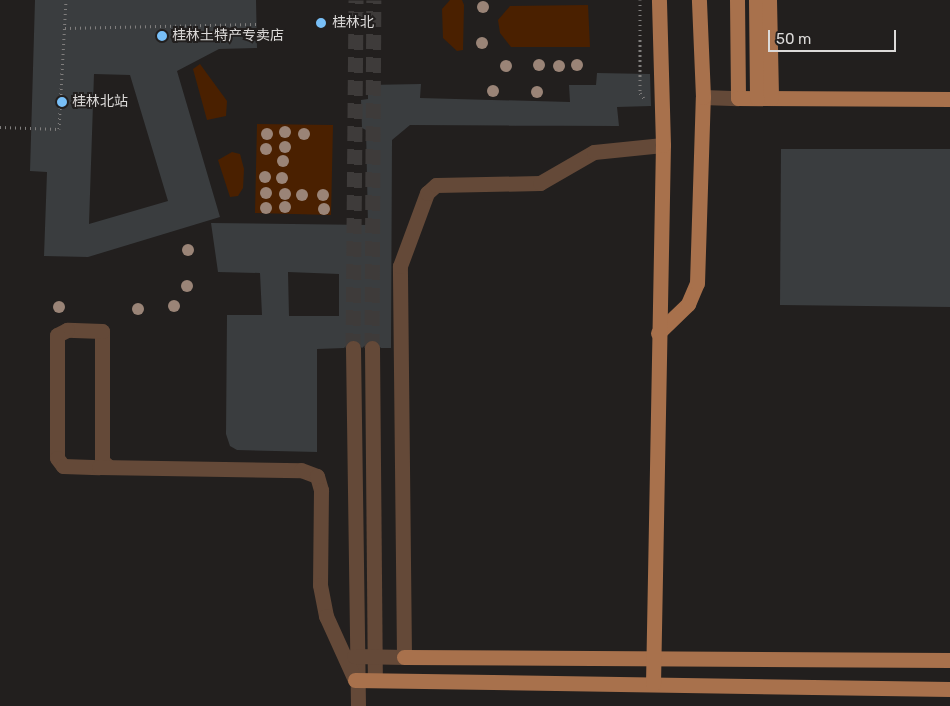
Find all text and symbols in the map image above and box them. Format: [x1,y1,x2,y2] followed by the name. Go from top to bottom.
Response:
[332,15,374,31] place label: 桂林北
[314,16,328,30] marker: 桂林北
[770,20,898,52] scale bar
[172,28,284,44] place label: 桂林土特产专卖店
[156,30,168,42] marker: 桂林土特产专卖店
[776,30,811,48] text: 50 m
[72,94,128,110] place label: 桂林北站
[56,96,68,108] marker: 桂林北站

